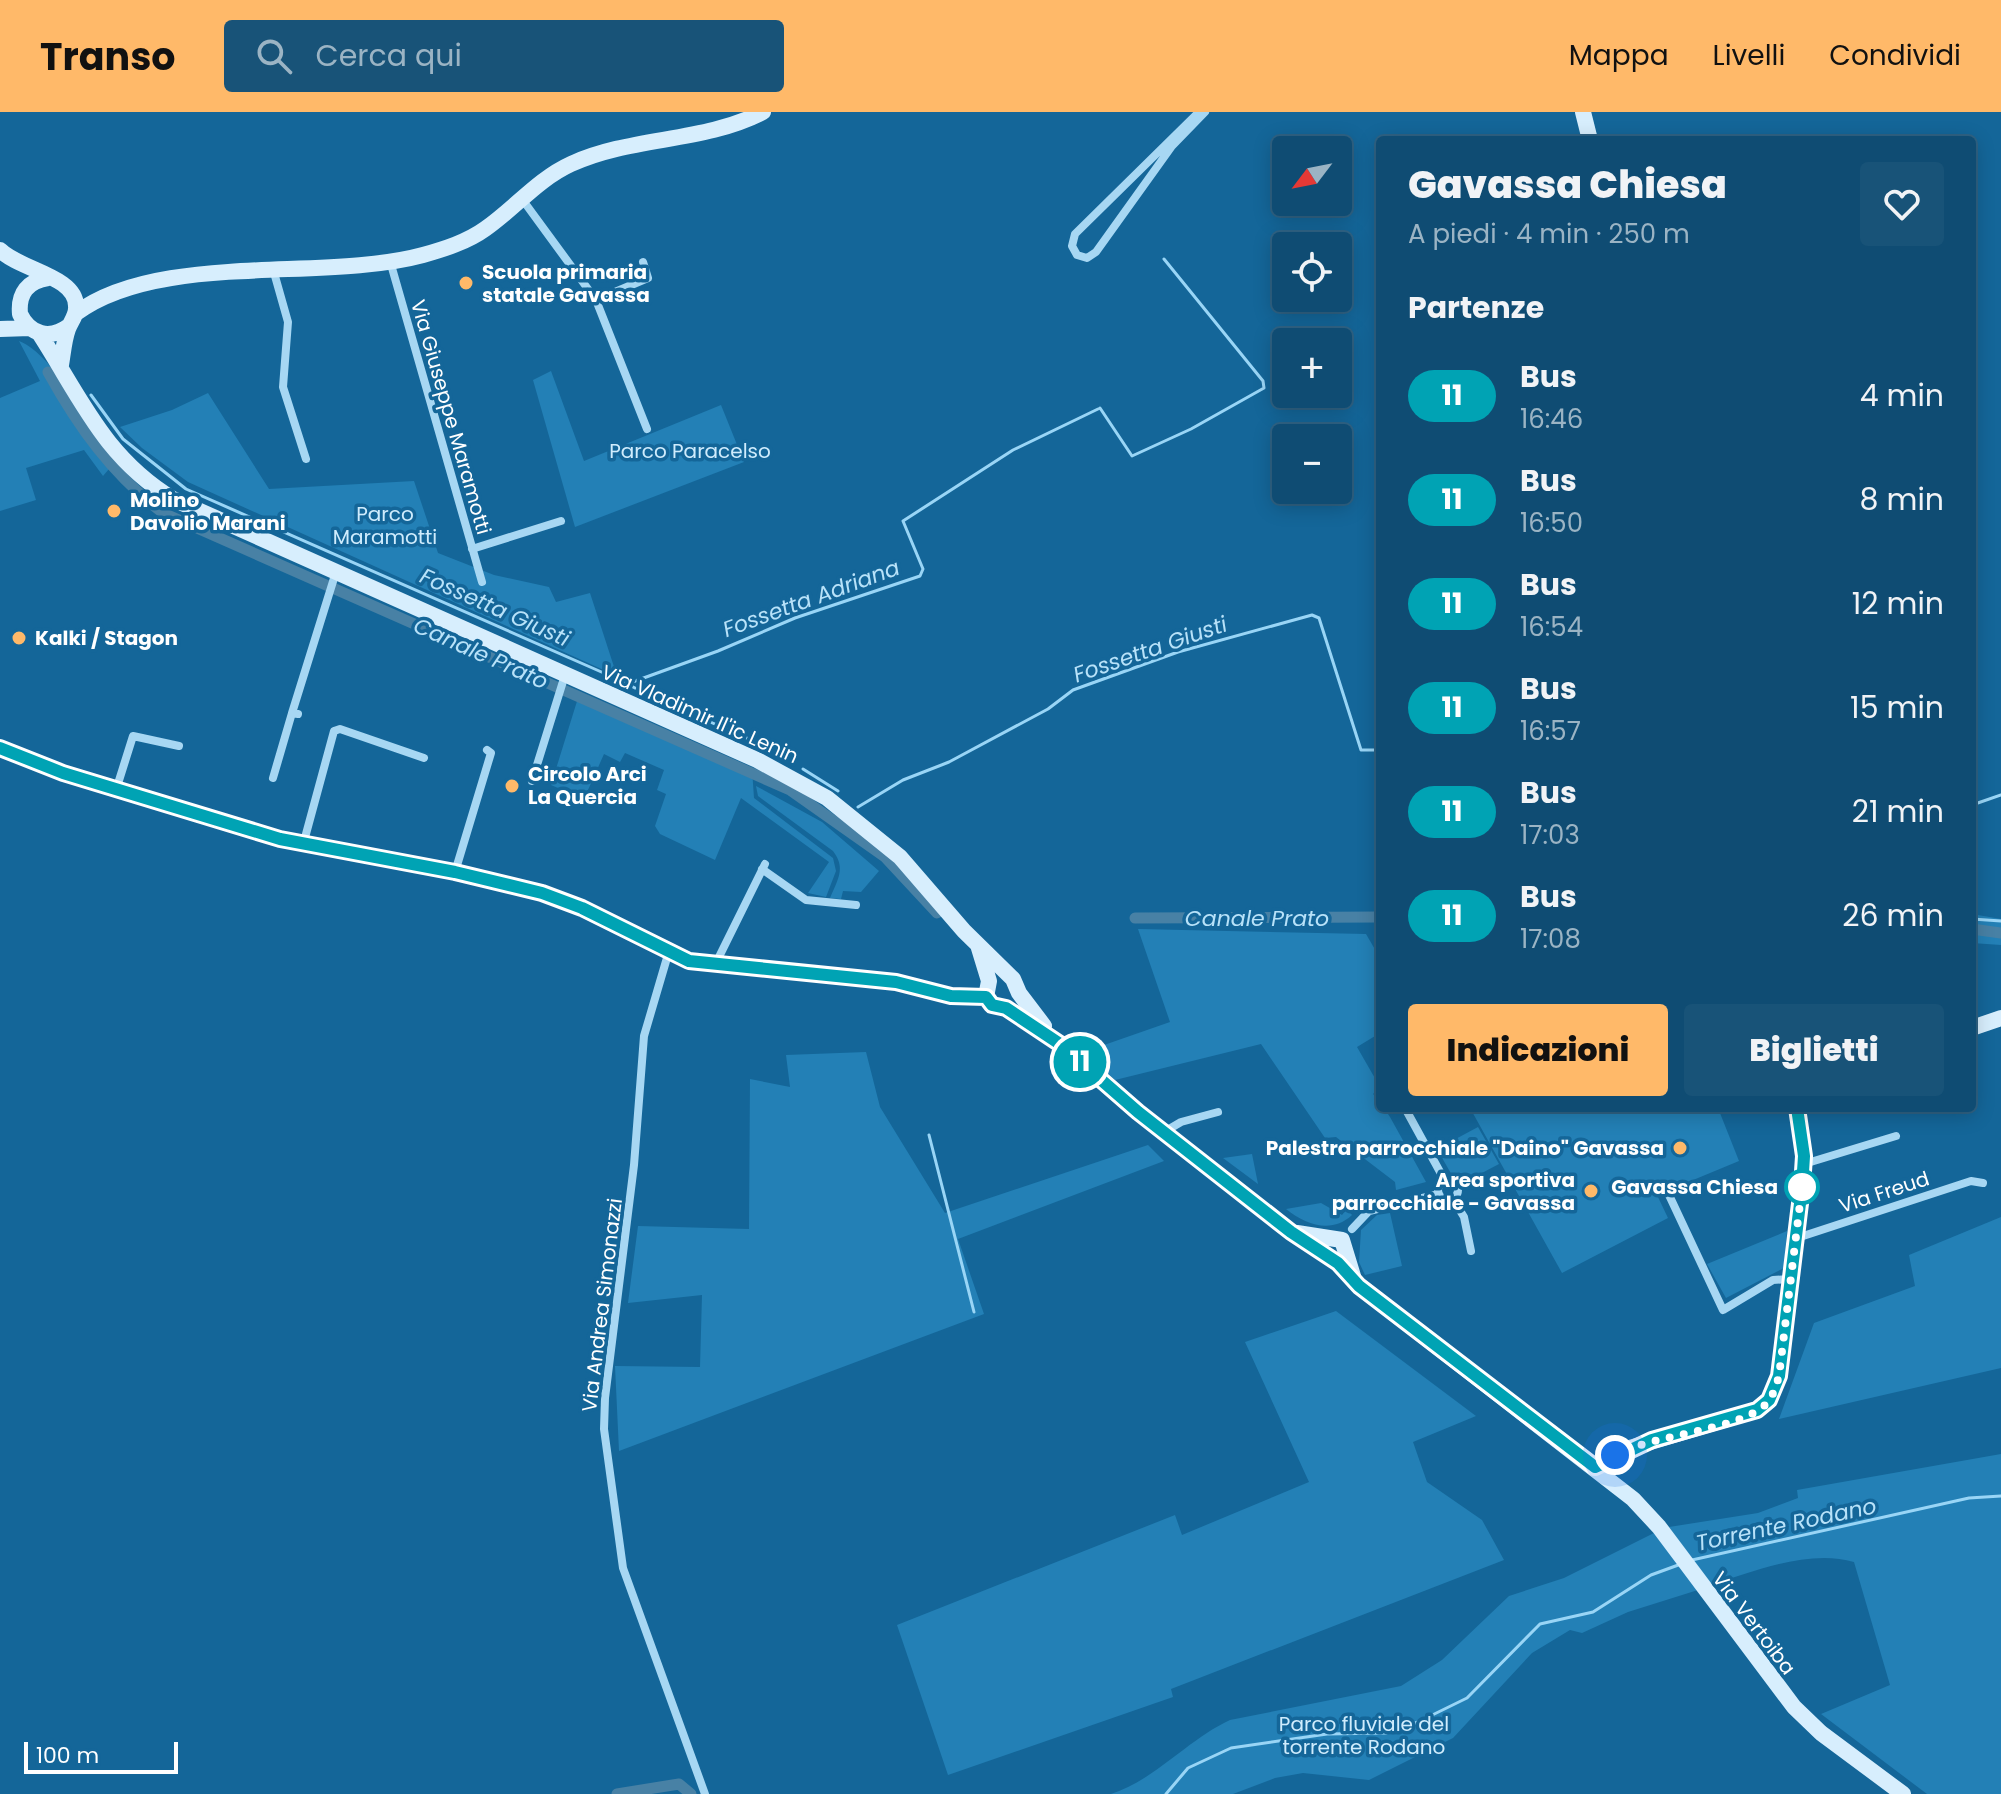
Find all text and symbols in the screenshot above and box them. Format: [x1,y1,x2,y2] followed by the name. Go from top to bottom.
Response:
[224,20,784,92] search box
[40,30,176,83] text: Transo
[252,34,296,78] icon: search
[316,34,462,77] text: Cerca qui
[1569,36,1669,75] text: Mappa
[1713,36,1785,75] text: Livelli
[1829,36,1961,75] text: Condividi
[1272,136,1352,216] north arrow
[1272,136,1352,504] map controls
[1408,158,1727,211] text: Gavassa Chiesa
[1860,162,1944,246] button: heart
[1408,216,1690,252] text: A piedi · 4 min · 250 m
[1272,232,1352,312] button: locate
[482,258,650,309] place label: Scuola primaria statale Gavassa
[457,274,475,292] marker: Scuola primaria statale Gavassa
[1408,286,1544,329] text: Partenze
[404,296,498,538] street label: Via Giuseppe Maramotti
[1272,328,1352,408] button: +
[1520,355,1577,398] text: Bus
[1860,374,1944,417] text: 4 min
[1441,376,1463,415] text: 11
[1520,401,1583,437] text: 16:46
[1272,424,1352,504] button: −
[609,437,771,465] park label: Parco Paracelso
[1520,459,1577,502] text: Bus
[1860,478,1944,521] text: 8 min
[1441,480,1463,519] text: 11
[130,486,286,537] place label: Molino Davolio Marani
[333,500,437,551] park label: Parco Maramotti
[105,502,123,520] marker: Molino Davolio Marani
[1520,505,1583,541] text: 16:50
[718,552,904,645] water label: Fossetta Adriana
[415,561,575,655] water label: Fossetta Giusti
[1520,563,1577,606] text: Bus
[1852,582,1944,625] text: 12 min
[1441,584,1463,623] text: 11
[1069,608,1232,690] water label: Fossetta Giusti
[1520,609,1583,645] text: 16:54
[409,610,553,697] water label: Canale Prato
[35,624,178,652] place label: Kalki / Stagon
[10,629,28,647] marker: Kalki / Stagon
[597,658,803,770] street label: Via Vladimir Il'ic Lenin
[1520,667,1577,710] text: Bus
[1850,686,1944,729] text: 15 min
[1441,688,1463,727] text: 11
[1520,713,1581,749] text: 16:57
[528,760,647,811] place label: Circolo Arci La Quercia
[1520,771,1577,814] text: Bus
[503,777,521,795] marker: Circolo Arci La Quercia
[1852,790,1944,833] text: 21 min
[1441,792,1463,831] text: 11
[1520,817,1580,853] text: 17:03
[1520,875,1577,918] text: Bus
[1842,894,1944,937] text: 26 min
[1441,896,1463,935] text: 11
[1185,903,1329,934] water label: Canale Prato
[1520,921,1581,957] text: 17:08
[1408,1004,1668,1096] button: Indicazioni
[1684,1004,1944,1096] button: Biglietti
[1044,1036,1116,1088] line badge: 11
[1069,1042,1091,1081] text: 11
[1266,1134,1664,1162] place label: Palestra parrocchiale "Daino" Gavassa
[1671,1139,1689,1157] marker: Palestra parrocchiale "Daino" Gavassa
[1835,1164,1933,1220] street label: Via Freud
[1332,1166,1575,1217] place label: Area sportiva parrocchiale - Gavassa
[1785,1170,1819,1204] marker: Gavassa Chiesa
[1611,1173,1778,1201] place label: Gavassa Chiesa
[1582,1182,1600,1200] marker: Area sportiva parrocchiale - Gavassa
[575,1196,629,1414] street label: Via Andrea Simonazzi
[1595,1435,1635,1475] your location
[1693,1490,1879,1559] water label: Torrente Rodano
[1706,1566,1802,1680] street label: Via Vertoiba
[1279,1710,1449,1761] park label: Parco fluviale del torrente Rodano
[24,1738,178,1774] scale bar
[36,1740,99,1771] text: 100 m

